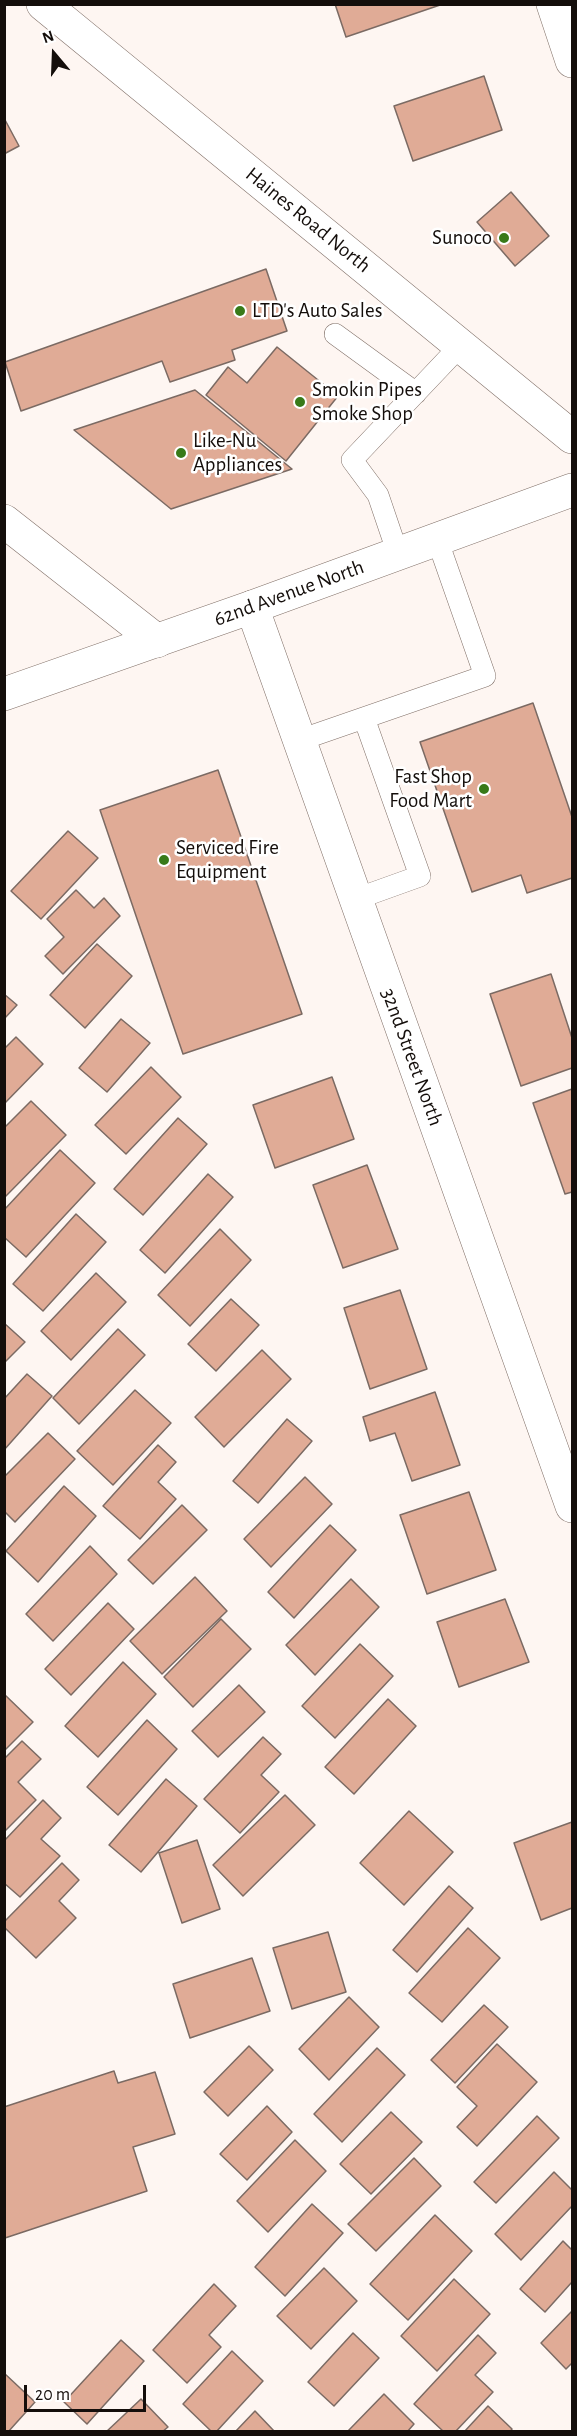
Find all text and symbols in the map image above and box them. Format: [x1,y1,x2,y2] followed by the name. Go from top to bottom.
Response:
[24,24,84,84] north arrow
[40,28,56,46] text: N
[240,162,376,278] street label: Haines Road North
[432,225,492,251] place label: Sunoco
[497,231,511,245] marker: Sunoco
[252,298,382,324] place label: LTD's Auto Sales
[233,304,247,318] marker: LTD's Auto Sales
[312,377,422,427] place label: Smokin Pipes Smoke Shop
[293,395,307,409] marker: Smokin Pipes Smoke Shop
[193,428,282,478] place label: Like-Nu Appliances
[174,446,188,460] marker: Like-Nu Appliances
[211,554,367,632] street label: 62nd Avenue North
[389,764,472,814] place label: Fast Shop Food Mart
[477,782,491,796] marker: Fast Shop Food Mart
[176,835,279,885] place label: Serviced Fire Equipment
[157,853,171,867] marker: Serviced Fire Equipment
[375,985,449,1129] street label: 32nd Street North
[27,2373,148,2411] scale bar
[35,2386,70,2404] text: 20 m

